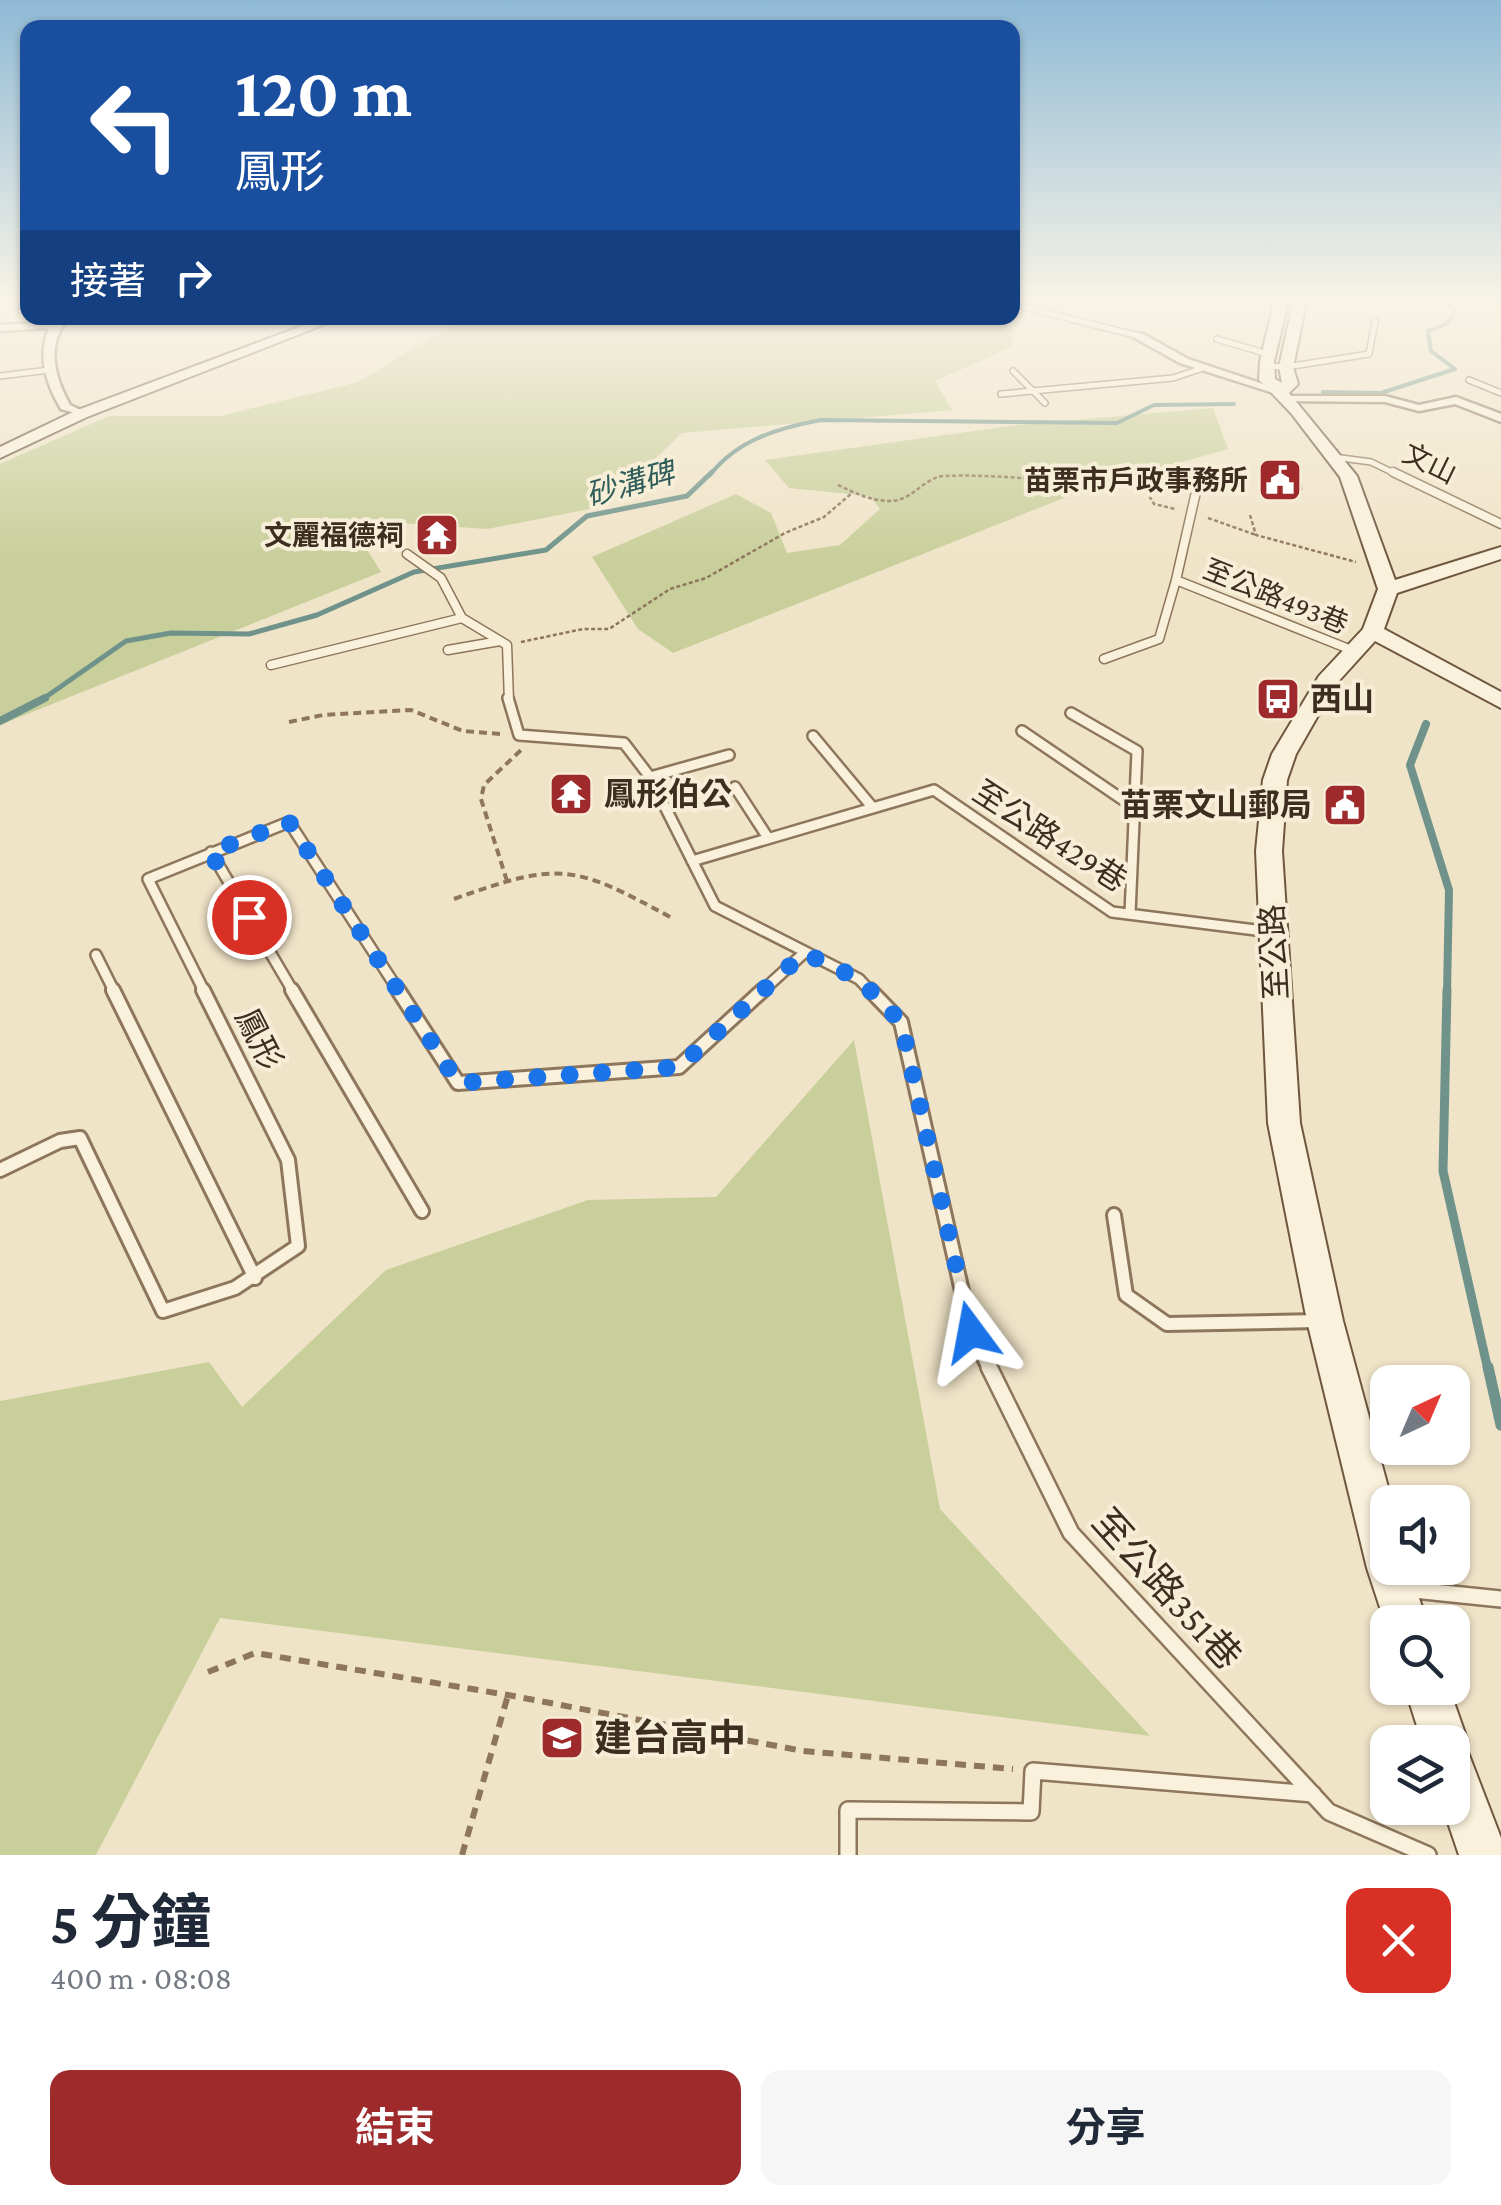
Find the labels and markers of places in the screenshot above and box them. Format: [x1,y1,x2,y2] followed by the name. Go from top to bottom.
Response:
[1257,457,1303,503] public building icon: 苗栗市戶政事務所
[1024,465,1248,496] place label: 苗栗市戶政事務所
[414,512,460,558] temple icon: 文麗福德祠
[264,520,404,551] place label: 文麗福德祠
[1255,676,1301,722] bus stop icon: 西山
[1310,681,1374,717] place label: 西山
[548,771,594,817] temple icon: 鳳形伯公
[604,776,732,812] place label: 鳳形伯公
[1322,782,1368,828] public building icon: 苗栗文山郵局
[1120,787,1312,823] place label: 苗栗文山郵局
[207,875,292,960] pin
[539,1715,585,1761] school or university icon: 建台高中
[594,1717,746,1759] place label: 建台高中

